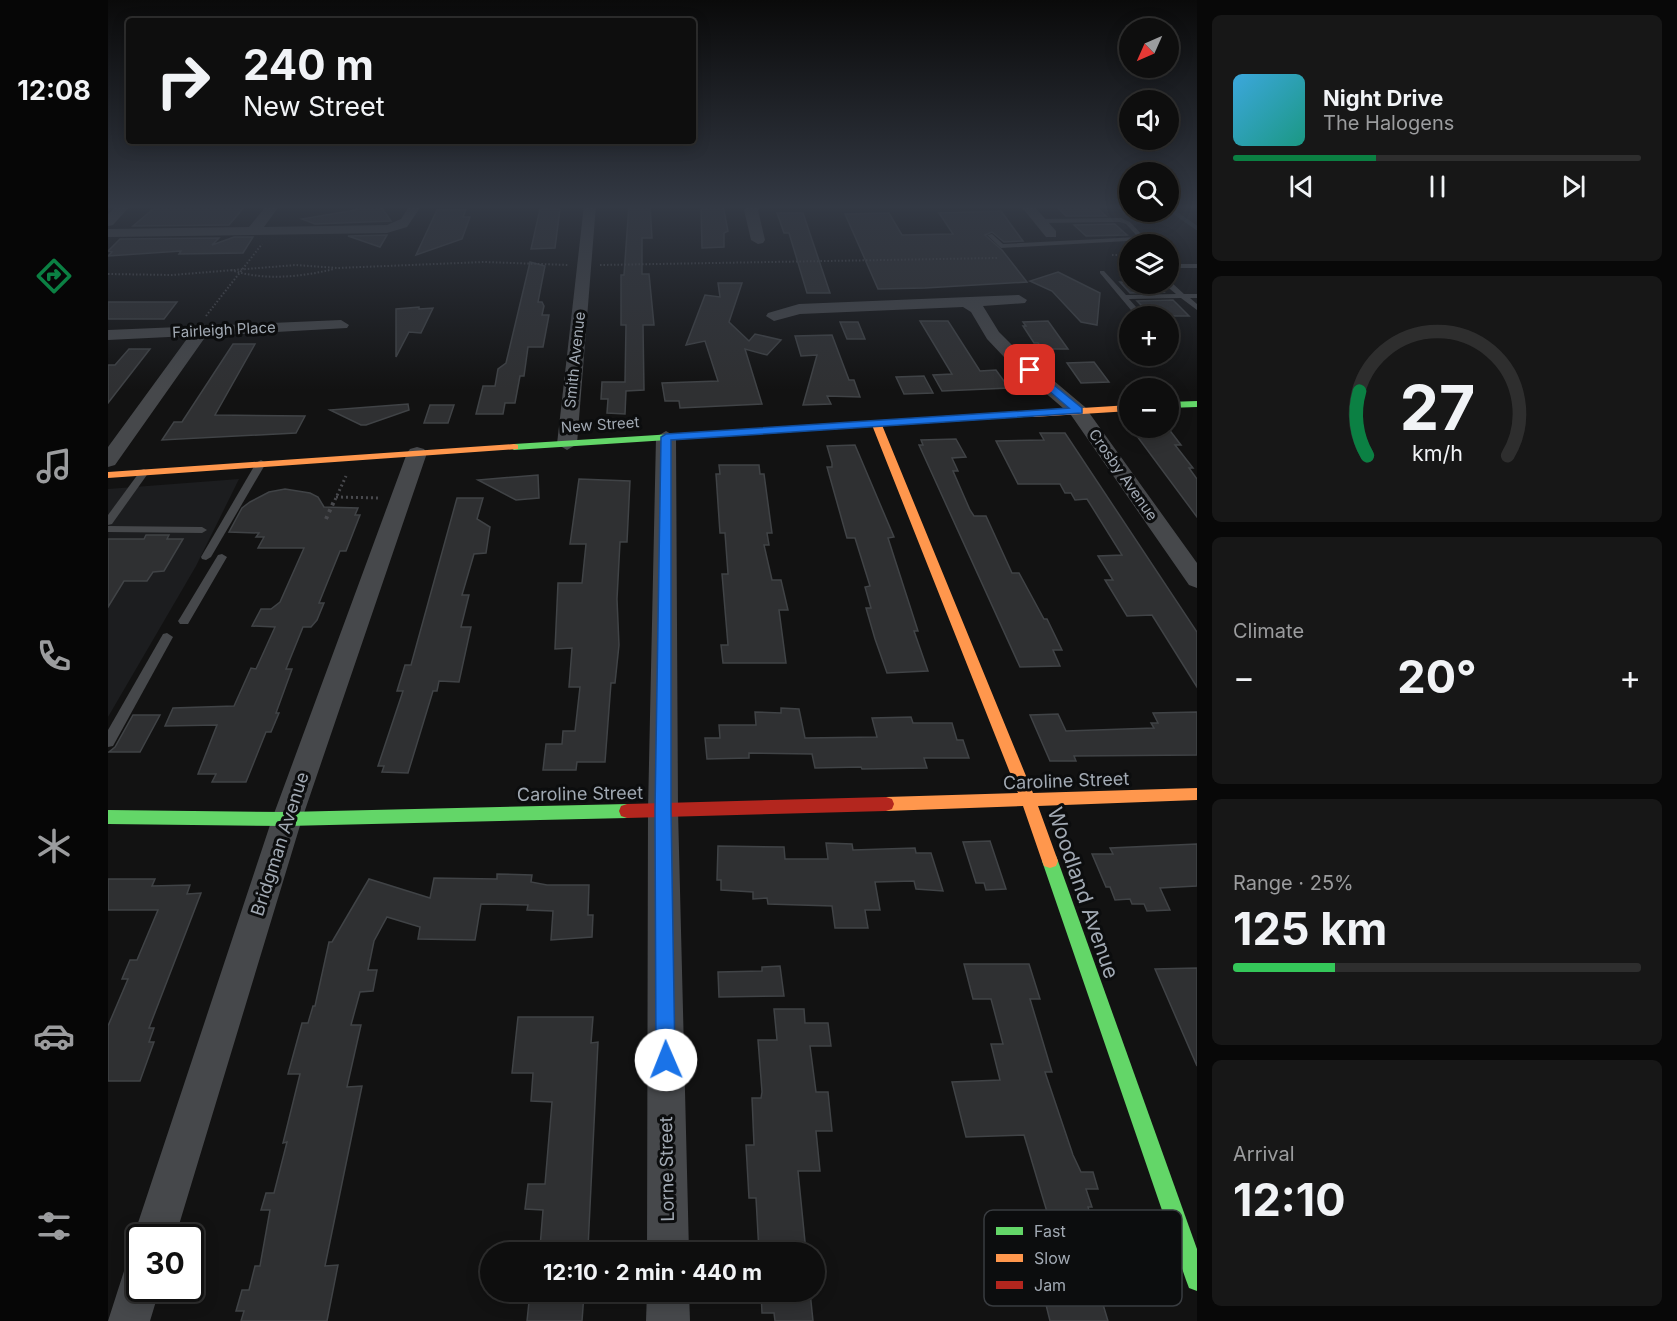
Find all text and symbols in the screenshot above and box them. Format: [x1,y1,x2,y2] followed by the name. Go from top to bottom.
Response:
[1119,18,1179,78] north arrow
[1119,18,1179,438] map controls
[243,39,374,90] text: 240 m
[144,42,222,120] icon: right
[17,74,91,107] text: 12:08
[1323,85,1443,111] text: Night Drive
[243,90,384,123] text: New Street
[1119,90,1179,150] button: sound
[1323,111,1454,135] text: The Halogens
[1119,162,1179,222] button: search
[1285,170,1318,203] icon: previous
[1421,170,1454,203] icon: pause
[1557,170,1590,203] icon: next
[1119,234,1179,294] button: layers
[33,255,75,297] icon: directions
[1119,306,1179,366] button: +
[560,311,589,409] street label: Smith Avenue
[172,317,276,342] street label: Fairleigh Place
[1004,344,1055,395] pin
[1013,353,1046,386] icon: arrive
[1399,370,1475,445] text: 27
[1119,378,1179,438] button: −
[560,412,640,437] street label: New Street
[1085,425,1162,524] street label: Crosby Avenue
[1412,441,1462,467] text: km/h
[33,445,75,487] icon: music
[1233,619,1304,643] text: Climate
[33,635,75,677] icon: phone
[1397,649,1477,704] text: 20°
[1233,657,1255,697] text: −
[1619,657,1641,697] text: +
[1003,768,1130,793] street label: Caroline Street
[246,769,313,918] street label: Bridgman Avenue
[517,782,643,805] street label: Caroline Street
[1042,804,1125,982] street label: Woodland Avenue
[33,825,75,867] icon: climate
[1233,871,1354,895] text: Range · 25%
[1233,901,1387,956] text: 125 km
[33,1015,75,1057] icon: car
[634,1028,698,1092] position arrow
[655,1116,678,1222] street label: Lorne Street
[1233,1142,1295,1166] text: Arrival
[1233,1172,1346,1227] text: 12:10
[33,1205,75,1247] icon: filters
[984,1210,1182,1306] legend
[1034,1221,1066,1241] text: Fast
[126,1224,204,1302] speed limit sign: 30
[1034,1248,1071,1268] text: Slow
[543,1259,762,1285] text: 12:10 · 2 min · 440 m
[1034,1275,1066,1295] text: Jam

